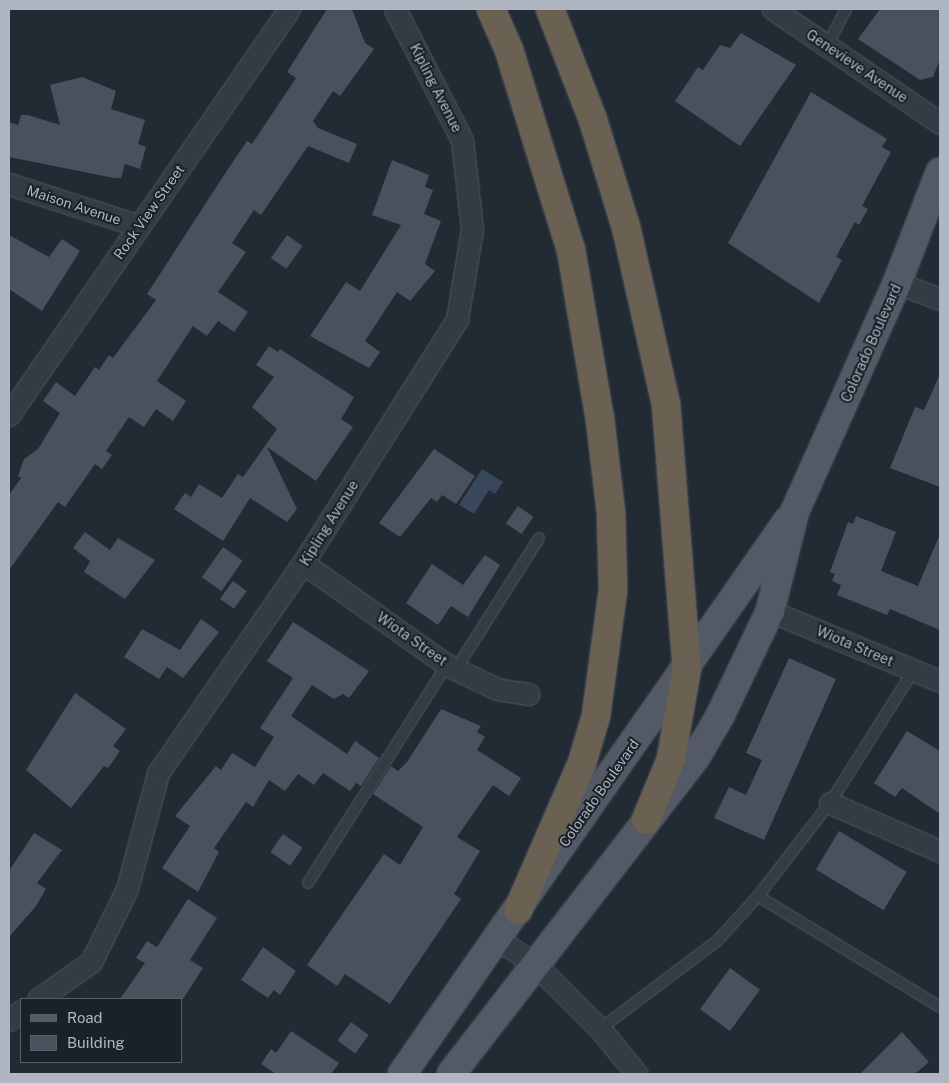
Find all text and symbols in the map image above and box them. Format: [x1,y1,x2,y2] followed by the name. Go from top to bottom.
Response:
[803,26,911,106] street label: Genevieve Avenue
[406,41,466,135] street label: Kipling Avenue
[110,161,188,263] street label: Rock View Street
[25,182,123,228] street label: Maison Avenue
[837,281,905,405] street label: Colorado Boulevard
[296,477,362,569] street label: Kipling Avenue
[374,609,450,669] street label: Wiota Street
[814,622,896,670] street label: Wiota Street
[556,736,642,850] street label: Colorado Boulevard
[20,998,182,1063] legend
[67,1009,103,1026] text: Road
[67,1034,125,1051] text: Building

